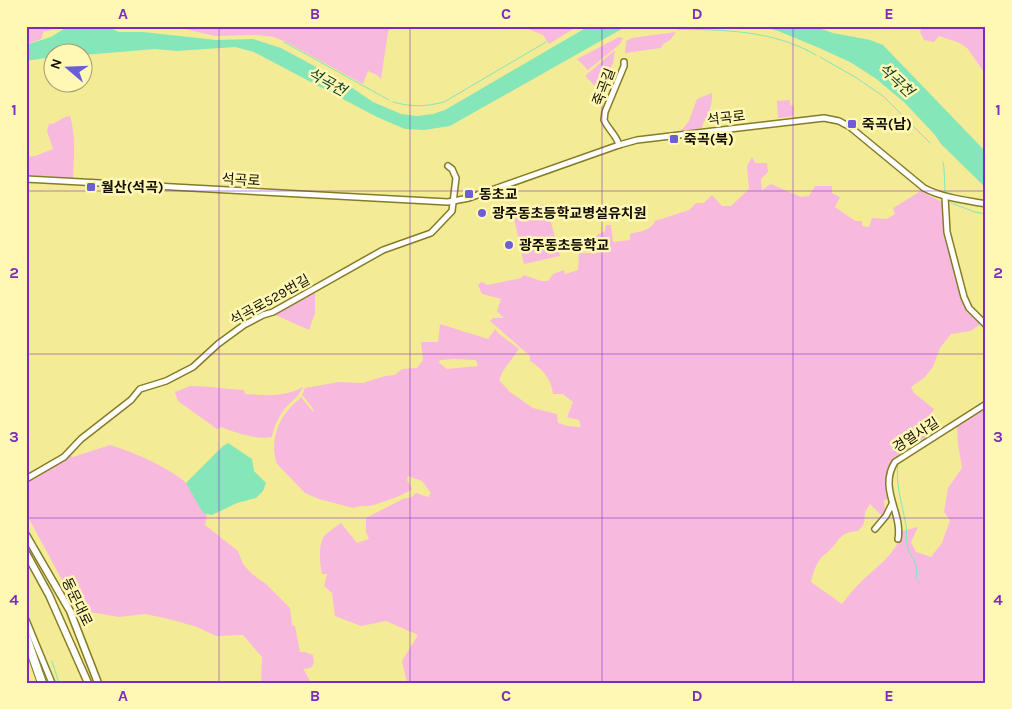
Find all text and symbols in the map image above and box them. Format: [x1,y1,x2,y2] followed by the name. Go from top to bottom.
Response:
[118,4,128,23] text: A
[310,4,320,23] text: B
[501,4,511,23] text: C
[692,4,703,23] text: D
[884,4,894,23] text: E
[42,42,92,92] north arrow
[47,56,66,71] text: N
[875,59,919,102] water label: 석곡천
[305,64,351,101] water label: 석곡천
[589,66,619,108] street label: 죽곡길
[11,100,17,119] text: 1
[995,100,1001,119] text: 1
[706,107,746,129] street label: 석곡로
[862,116,912,133] place label: 죽곡(남)
[846,118,858,130] marker: 죽곡(남)
[684,131,734,148] place label: 죽곡(북)
[668,133,680,145] marker: 죽곡(북)
[221,171,261,190] street label: 석곡로
[101,179,164,196] place label: 월산(석곡)
[85,181,97,193] marker: 월산(석곡)
[479,186,518,203] place label: 동초교
[463,188,475,200] marker: 동초교
[492,205,647,222] place label: 광주동초등학교병설유치원
[476,207,488,219] marker: 광주동초등학교병설유치원
[519,237,609,254] place label: 광주동초등학교
[503,239,515,251] marker: 광주동초등학교
[9,263,19,282] text: 2
[993,263,1003,282] text: 2
[227,271,313,329] street label: 석곡로529번길
[890,414,942,456] street label: 경열사길
[9,427,19,446] text: 3
[993,427,1003,446] text: 3
[58,575,96,629] street label: 동문대로
[9,590,19,609] text: 4
[993,590,1003,609] text: 4
[118,686,128,705] text: A
[310,686,320,705] text: B
[501,686,511,705] text: C
[692,686,703,705] text: D
[884,686,894,705] text: E

